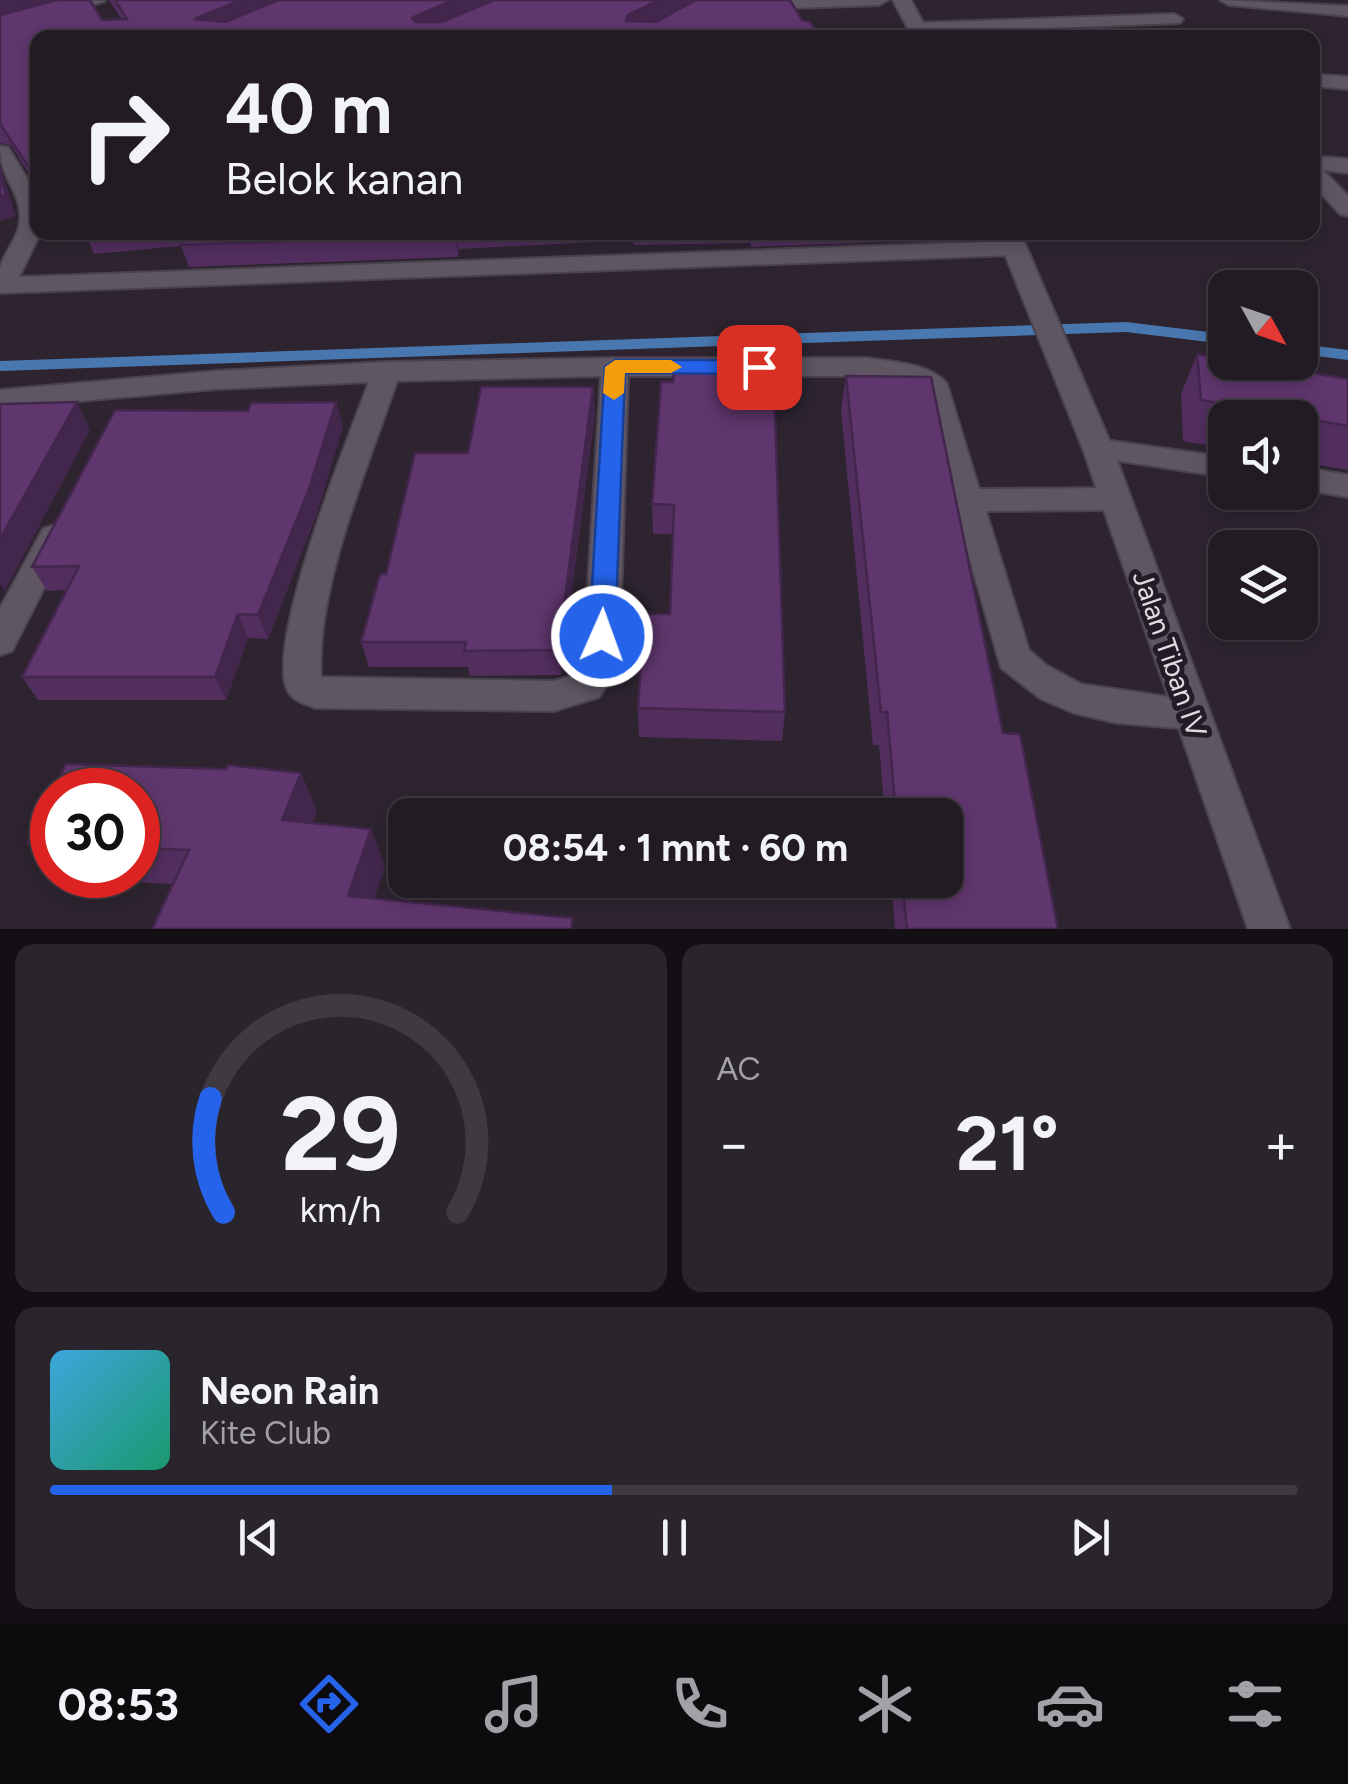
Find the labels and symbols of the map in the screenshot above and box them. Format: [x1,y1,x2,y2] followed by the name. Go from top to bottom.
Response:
[1208,270,1318,380] north arrow
[717,325,802,410] pin
[1126,566,1215,742] street label: Jalan Tiban IV
[550,584,654,688] position arrow
[30,768,160,898] speed limit sign: 30

